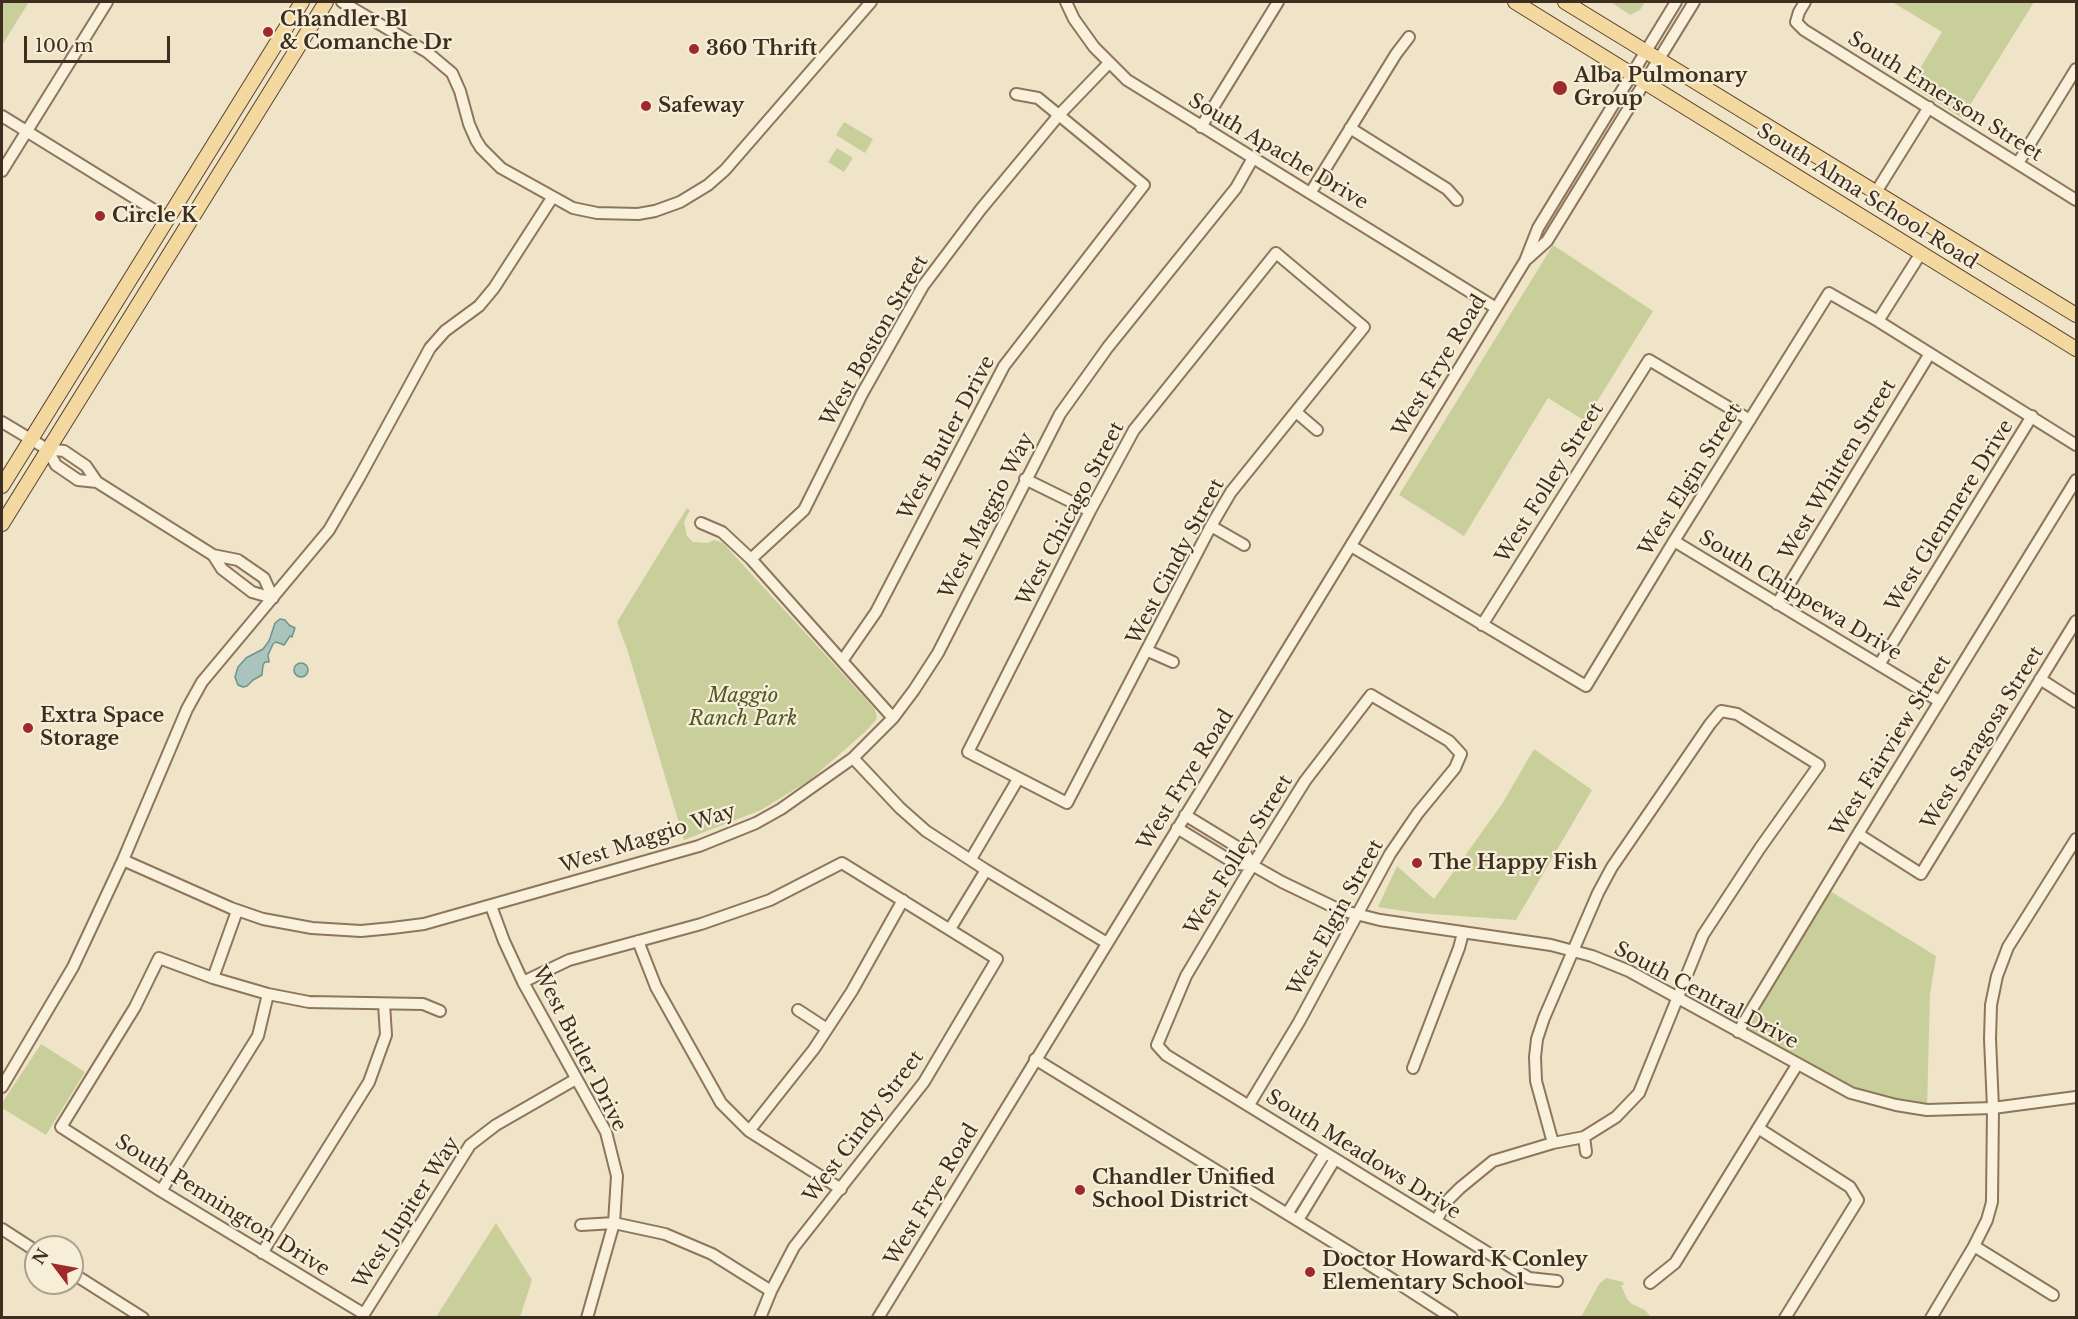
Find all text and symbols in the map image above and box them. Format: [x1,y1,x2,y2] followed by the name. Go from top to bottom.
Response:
[280,8,452,55] place label: Chandler Bl & Comanche Dr
[27,24,172,62] scale bar
[261,25,275,39] marker: Chandler Bl & Comanche Dr
[1843,27,2047,167] street label: South Emerson Street
[35,35,93,57] text: 100 m
[706,37,817,61] place label: 360 Thrift
[687,42,701,56] marker: 360 Thrift
[1574,64,1747,111] place label: Alba Pulmonary Group
[1551,79,1569,97] marker: Alba Pulmonary Group
[1184,89,1372,215] street label: South Apache Drive
[658,94,744,118] place label: Safeway
[639,99,653,113] marker: Safeway
[1752,119,1982,275] street label: South Alma School Road
[112,204,197,228] place label: Circle K
[93,209,107,223] marker: Circle K
[816,251,934,431] street label: West Boston Street
[1388,291,1492,441] street label: West Frye Road
[894,352,1000,524] street label: West Butler Drive
[1775,375,1901,565] street label: West Whitten Street
[1491,398,1609,568] street label: West Folley Street
[1634,399,1748,561] street label: West Elgin Street
[1881,416,2019,616] street label: West Glenmere Drive
[1012,418,1130,610] street label: West Chicago Street
[935,429,1039,603] street label: West Maggio Way
[1122,475,1230,649] street label: West Cindy Street
[1694,526,1906,666] street label: South Chippewa Drive
[1917,642,2049,834] street label: West Saragosa Street
[1825,651,1957,841] street label: West Fairview Street
[689,684,797,731] park label: Maggio Ranch Park
[40,704,164,751] place label: Extra Space Storage
[1133,705,1239,855] street label: West Frye Road
[21,721,35,735] marker: Extra Space Storage
[1180,770,1298,940] street label: West Folley Street
[557,799,739,879] street label: West Maggio Way
[1283,836,1389,1000] street label: West Elgin Street
[1429,851,1597,875] place label: The Happy Fish
[1410,856,1424,870] marker: The Happy Fish
[1610,937,1802,1055] street label: South Central Drive
[527,962,631,1136] street label: West Butler Drive
[799,1046,929,1208] street label: West Cindy Street
[1261,1085,1465,1225] street label: South Meadows Drive
[880,1120,984,1270] street label: West Frye Road
[110,1130,334,1282] street label: South Pennington Drive
[349,1132,465,1294] street label: West Jupiter Way
[1092,1166,1275,1213] place label: Chandler Unified School District
[1073,1183,1087,1197] marker: Chandler Unified School District
[24,1235,84,1295] north arrow
[28,1245,53,1268] text: N
[1322,1248,1588,1295] place label: Doctor Howard K Conley Elementary School
[1303,1265,1317,1279] marker: Doctor Howard K Conley Elementary School

